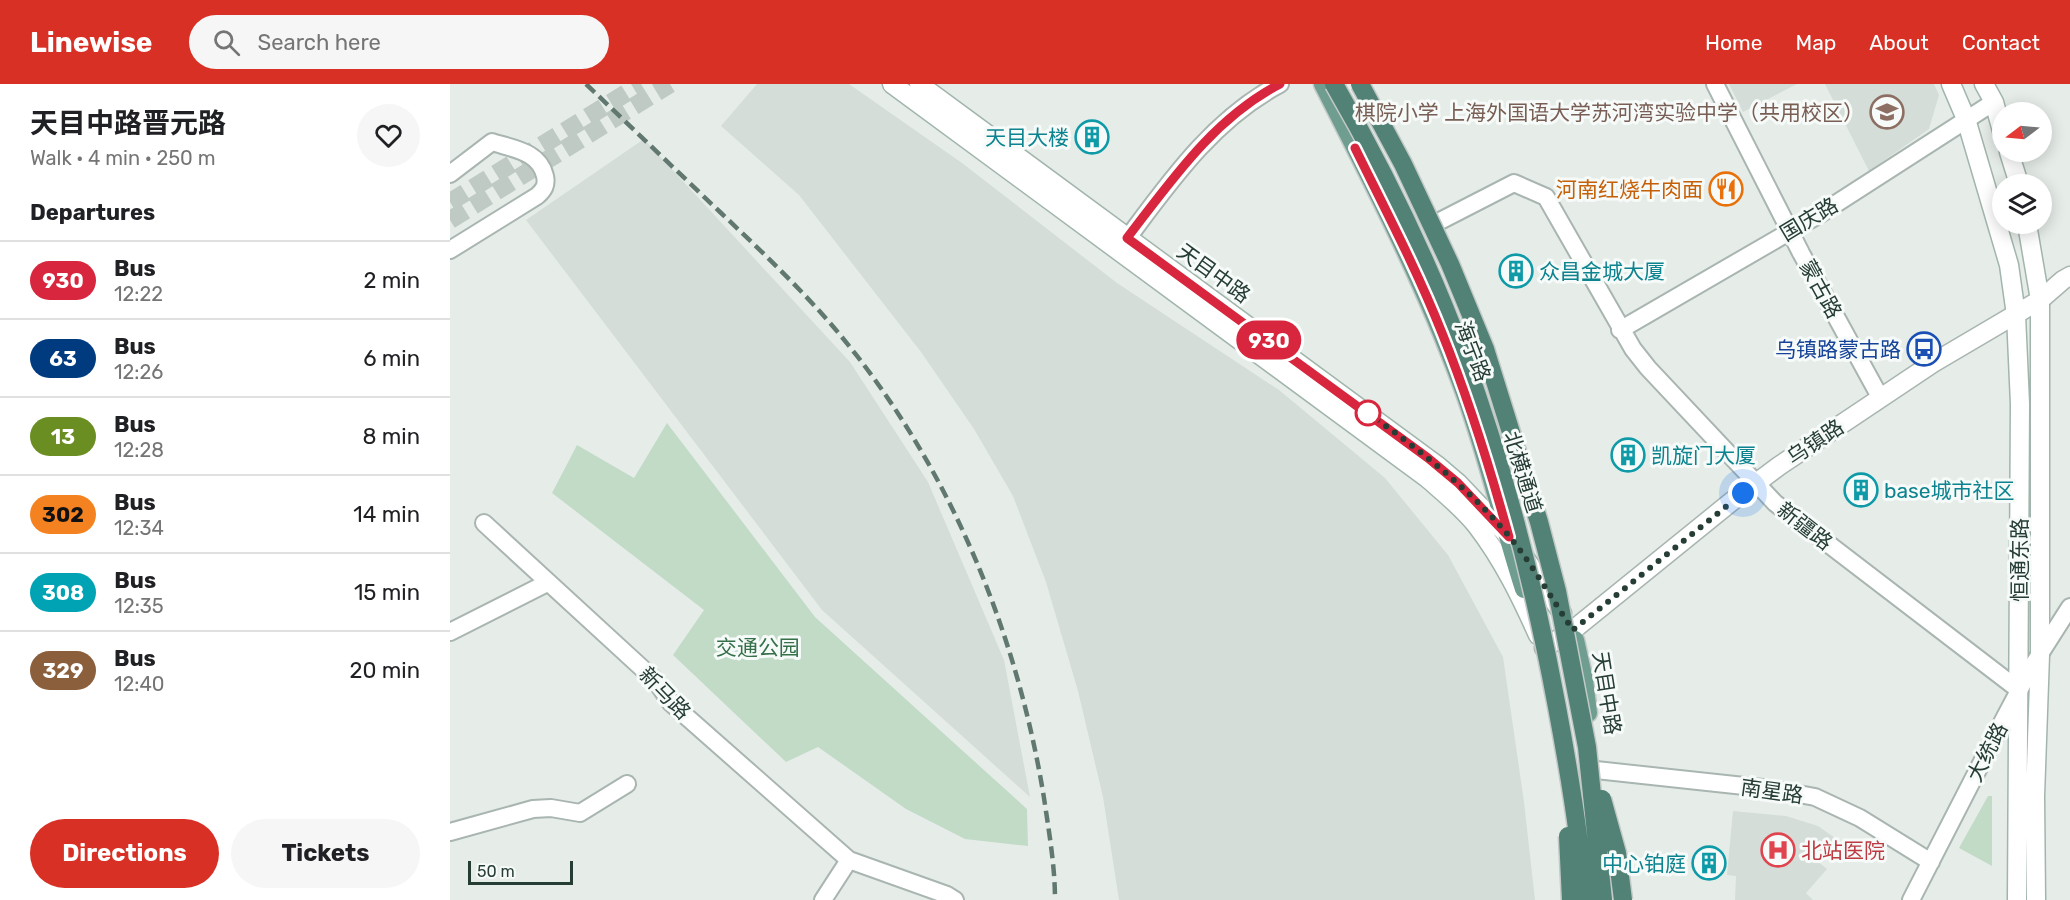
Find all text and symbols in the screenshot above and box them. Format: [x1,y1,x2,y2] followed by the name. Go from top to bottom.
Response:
[189,15,609,69] search box
[30,26,153,59] text: Linewise
[210,26,243,59] icon: search
[258,29,381,56] text: Search here
[1705,30,1762,55] text: Home
[1795,30,1836,55] text: Map
[1869,30,1929,55] text: About
[1962,30,2040,55] text: Contact
[1869,94,1905,130] school or university icon: 棋院小学 上海外国语大学苏河湾实验中学（共用校区）
[1355,100,1864,125] place label: 棋院小学 上海外国语大学苏河湾实验中学（共用校区）
[1992,102,2052,162] north arrow
[1992,102,2052,234] map controls
[357,104,420,167] button: heart
[30,107,226,140] text: 天目中路晋元路
[1074,119,1110,155] building icon: 天目大楼
[985,125,1069,150] place label: 天目大楼
[30,146,215,170] text: Walk · 4 min · 250 m
[1708,171,1744,207] restaurant icon: 河南红烧牛肉面
[1992,174,2052,234] button: layers
[1556,177,1703,202] place label: 河南红烧牛肉面
[1776,192,1842,246] street label: 国庆路
[30,199,155,226] text: Departures
[1173,238,1255,308] street label: 天目中路
[1498,253,1534,289] building icon: 众昌金城大厦
[114,255,156,282] text: Bus
[1795,255,1847,323] street label: 蒙古路
[1539,259,1665,284] place label: 众昌金城大厦
[363,267,420,294] text: 2 min
[42,268,84,293] text: 930
[114,282,163,306] text: 12:22
[1450,317,1496,385] street label: 海宁路
[1234,320,1304,360] line badge: 930
[1248,328,1290,353] text: 930
[1906,331,1942,367] bus stop icon: 乌镇路蒙古路
[114,333,156,360] text: Bus
[1775,337,1901,362] place label: 乌镇路蒙古路
[363,345,420,372] text: 6 min
[49,346,77,371] text: 63
[114,360,163,384] text: 12:26
[1355,400,1381,426] unlabelled marker
[114,411,156,438] text: Bus
[1782,414,1848,470] street label: 乌镇路
[362,423,420,450] text: 8 min
[51,424,75,449] text: 13
[1499,428,1547,516] street label: 北横通道
[1610,437,1646,473] building icon: 凯旋门大厦
[114,438,164,462] text: 12:28
[1651,443,1756,468] place label: 凯旋门大厦
[1843,472,1879,508] building icon: base城市社区
[1728,478,1758,508] your location
[1884,478,2015,503] place label: base城市社区
[114,489,156,516] text: Bus
[1772,497,1838,555] street label: 新疆路
[353,501,420,528] text: 14 min
[42,502,84,527] text: 302
[114,516,164,540] text: 12:34
[2007,518,2032,602] street label: 恒通东路
[114,567,156,594] text: Bus
[354,579,420,606] text: 15 min
[42,580,84,605] text: 308
[114,594,164,618] text: 12:35
[716,635,800,660] park label: 交通公园
[114,645,156,672] text: Bus
[1588,650,1626,736] street label: 天目中路
[350,657,420,684] text: 20 min
[43,658,83,683] text: 329
[634,662,696,724] street label: 新马路
[114,672,165,696] text: 12:40
[1962,718,2012,786] street label: 大统路
[1739,774,1805,808] street label: 南星路
[30,819,219,888] button: Directions
[231,819,420,888] button: Tickets
[1760,832,1796,868] hospital icon: 北站医院
[1801,838,1885,863] place label: 北站医院
[1691,845,1727,881] building icon: 中心铂庭
[1602,851,1686,876] place label: 中心铂庭
[468,858,573,886] scale bar
[477,862,515,881] text: 50 m

